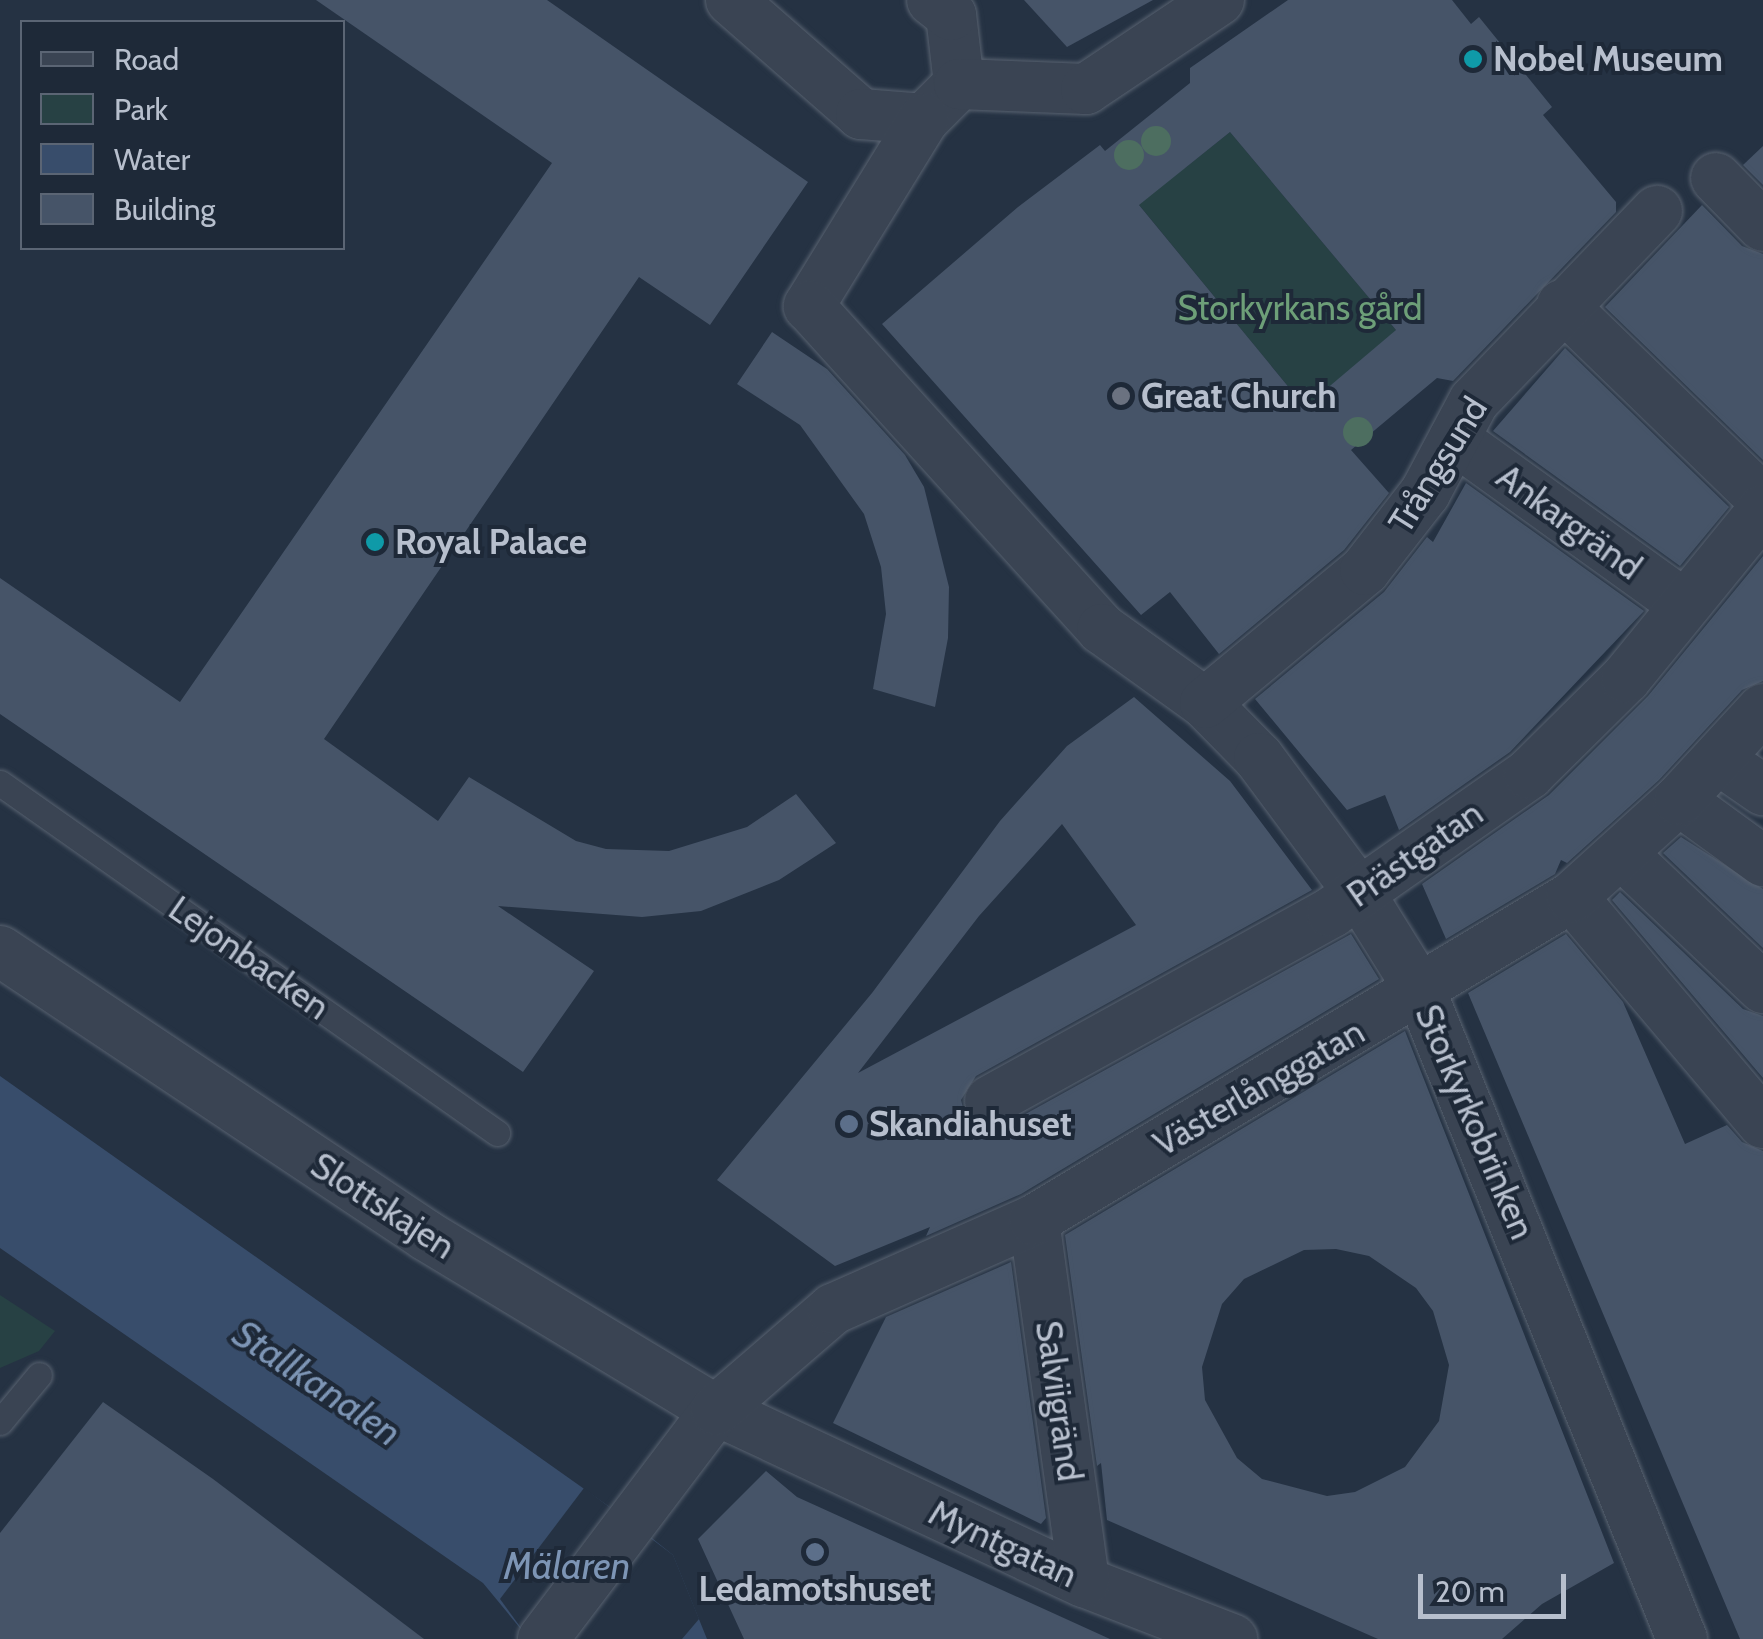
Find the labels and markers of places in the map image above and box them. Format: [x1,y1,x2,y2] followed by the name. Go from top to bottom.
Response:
[1493,38,1723,80] place label: Nobel Museum
[1462,48,1484,70] marker: Nobel Museum
[1141,375,1337,417] place label: Great Church
[1110,385,1132,407] marker: Great Church
[395,521,587,563] place label: Royal Palace
[364,531,386,553] marker: Royal Palace
[869,1103,1072,1145] place label: Skandiahuset
[838,1113,860,1135] marker: Skandiahuset
[804,1541,826,1563] marker: Ledamotshuset
[698,1568,932,1610] place label: Ledamotshuset

